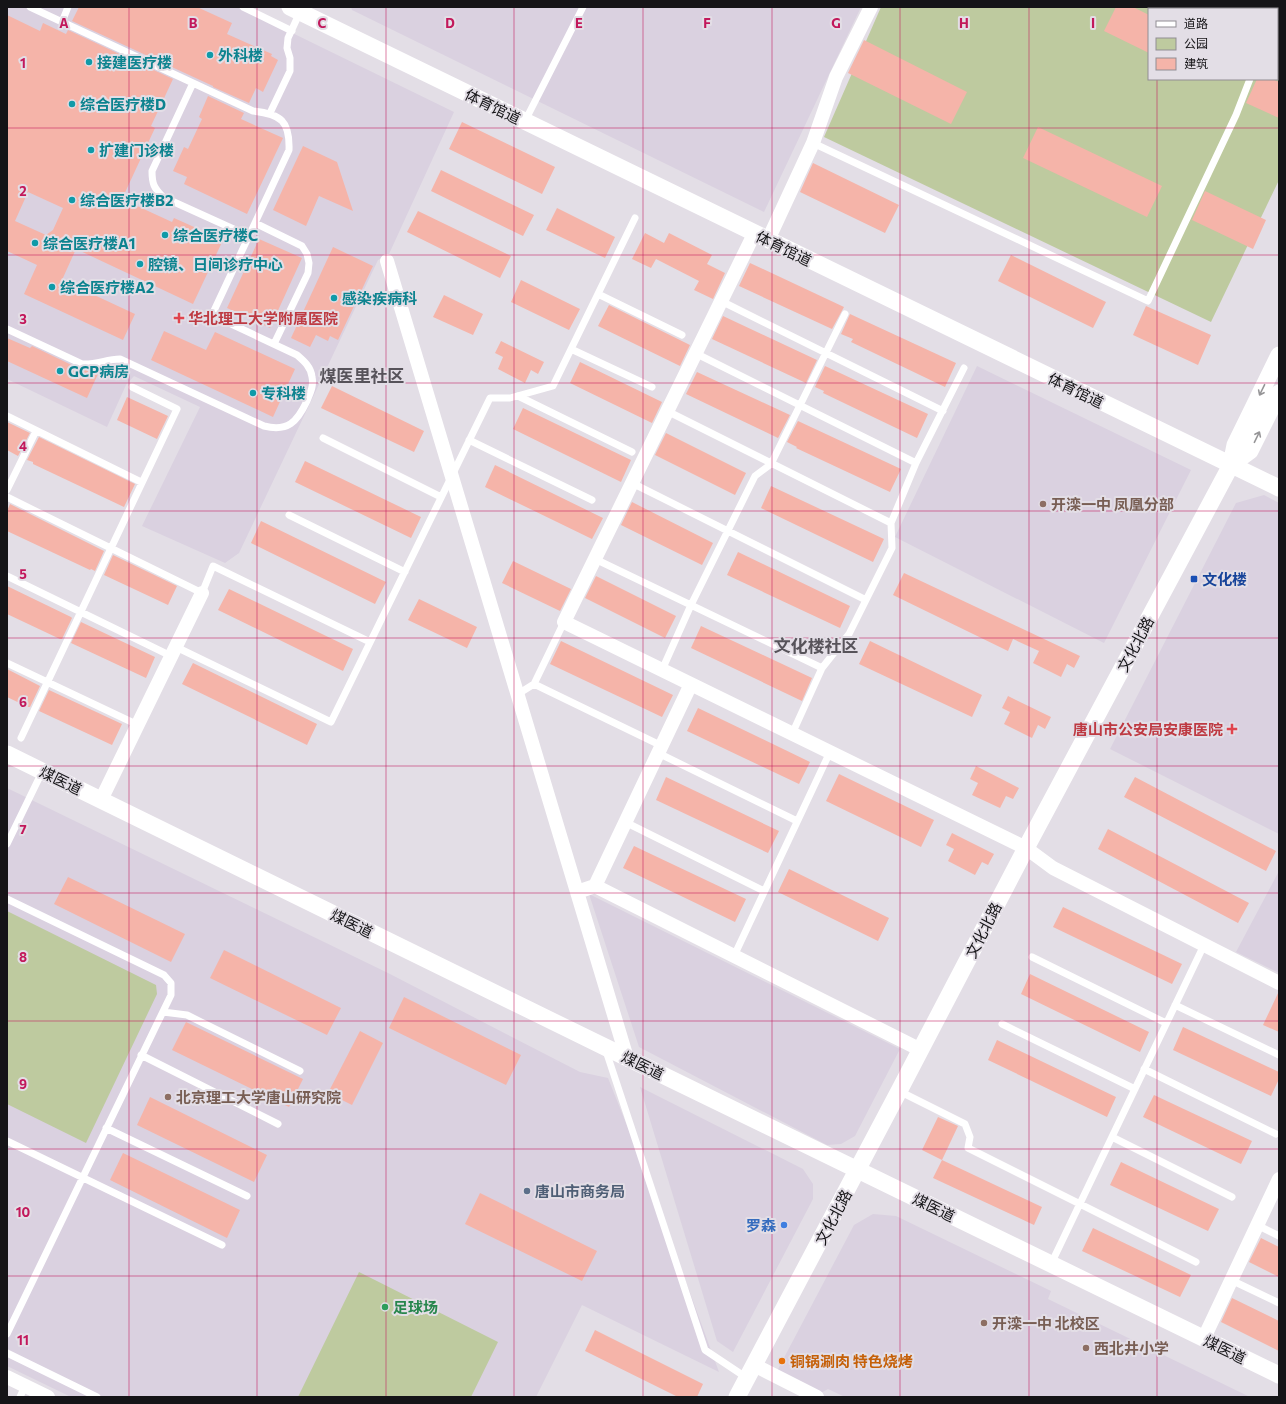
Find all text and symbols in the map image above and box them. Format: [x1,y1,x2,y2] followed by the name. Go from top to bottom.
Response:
[1148,8,1278,80] legend
[59,15,69,31] text: A
[189,15,198,31] text: B
[318,15,327,31] text: C
[445,15,455,31] text: D
[575,15,583,31] text: E
[703,15,711,31] text: F
[831,15,841,31] text: G
[959,15,969,31] text: H
[1091,15,1095,31] text: I
[1184,16,1208,30] text: 道路
[1184,36,1208,50] text: 公园
[218,46,263,64] place label: 外科楼
[205,50,215,60] marker: 外科楼
[97,53,172,71] place label: 接建医疗楼
[20,55,26,71] text: 1
[1184,56,1208,70] text: 建筑
[84,57,94,67] marker: 接建医疗楼
[462,85,524,127] street label: 体育馆道
[80,95,166,113] place label: 综合医疗楼D
[67,99,77,109] marker: 综合医疗楼D
[99,141,174,159] place label: 扩建门诊楼
[86,145,96,155] marker: 扩建门诊楼
[19,183,27,199] text: 2
[80,191,173,209] place label: 综合医疗楼B2
[67,195,77,205] marker: 综合医疗楼B2
[173,226,258,244] place label: 综合医疗楼C
[753,227,815,269] street label: 体育馆道
[160,230,170,240] marker: 综合医疗楼C
[43,234,136,252] place label: 综合医疗楼A1
[30,238,40,248] marker: 综合医疗楼A1
[148,255,283,273] place label: 腔镜、日间诊疗中心
[135,259,145,269] marker: 腔镜、日间诊疗中心
[60,278,154,296] place label: 综合医疗楼A2
[47,282,57,292] marker: 综合医疗楼A2
[342,289,417,307] place label: 感染疾病科
[329,293,339,303] marker: 感染疾病科
[188,309,338,327] place label: 华北理工大学附属医院
[19,311,27,327] text: 3
[173,312,185,324] marker: 华北理工大学附属医院
[68,362,129,380] place label: GCP病房
[320,365,405,386] district label: 煤医里社区
[55,366,65,376] marker: GCP病房
[1045,369,1107,411] street label: 体育馆道
[261,384,306,402] place label: 专科楼
[1258,384,1265,396] one-way arrow
[248,388,258,398] marker: 专科楼
[1254,432,1261,444] one-way arrow
[19,438,27,454] text: 4
[1051,495,1174,513] place label: 开滦一中 凤凰分部
[1038,499,1048,509] marker: 开滦一中 凤凰分部
[19,566,27,582] text: 5
[1202,570,1247,588] place label: 文化楼
[1189,574,1199,584] marker: 文化楼
[1113,613,1157,675] street label: 文化北路
[774,635,859,656] district label: 文化楼社区
[19,694,27,710] text: 6
[1073,720,1223,738] place label: 唐山市公安局安康医院
[1226,723,1238,735] marker: 唐山市公安局安康医院
[37,762,85,798] street label: 煤医道
[19,821,27,837] text: 7
[961,899,1005,961] street label: 文化北路
[328,905,376,941] street label: 煤医道
[19,949,27,965] text: 8
[619,1047,667,1083] street label: 煤医道
[19,1076,27,1092] text: 9
[176,1088,341,1106] place label: 北京理工大学唐山研究院
[163,1092,173,1102] marker: 北京理工大学唐山研究院
[535,1182,625,1200] place label: 唐山市商务局
[522,1186,532,1196] marker: 唐山市商务局
[811,1186,855,1248] street label: 文化北路
[910,1189,958,1225] street label: 煤医道
[16,1204,31,1220] text: 10
[746,1216,776,1234] place label: 罗森
[779,1220,789,1230] marker: 罗森
[393,1298,438,1316] place label: 足球场
[380,1302,390,1312] marker: 足球场
[992,1314,1100,1332] place label: 开滦一中 北校区
[979,1318,989,1328] marker: 开滦一中 北校区
[1201,1331,1249,1367] street label: 煤医道
[17,1332,29,1348] text: 11
[1094,1339,1169,1357] place label: 西北井小学
[1081,1343,1091,1353] marker: 西北井小学
[790,1352,913,1370] place label: 铜锅涮肉 特色烧烤
[777,1356,787,1366] marker: 铜锅涮肉 特色烧烤

